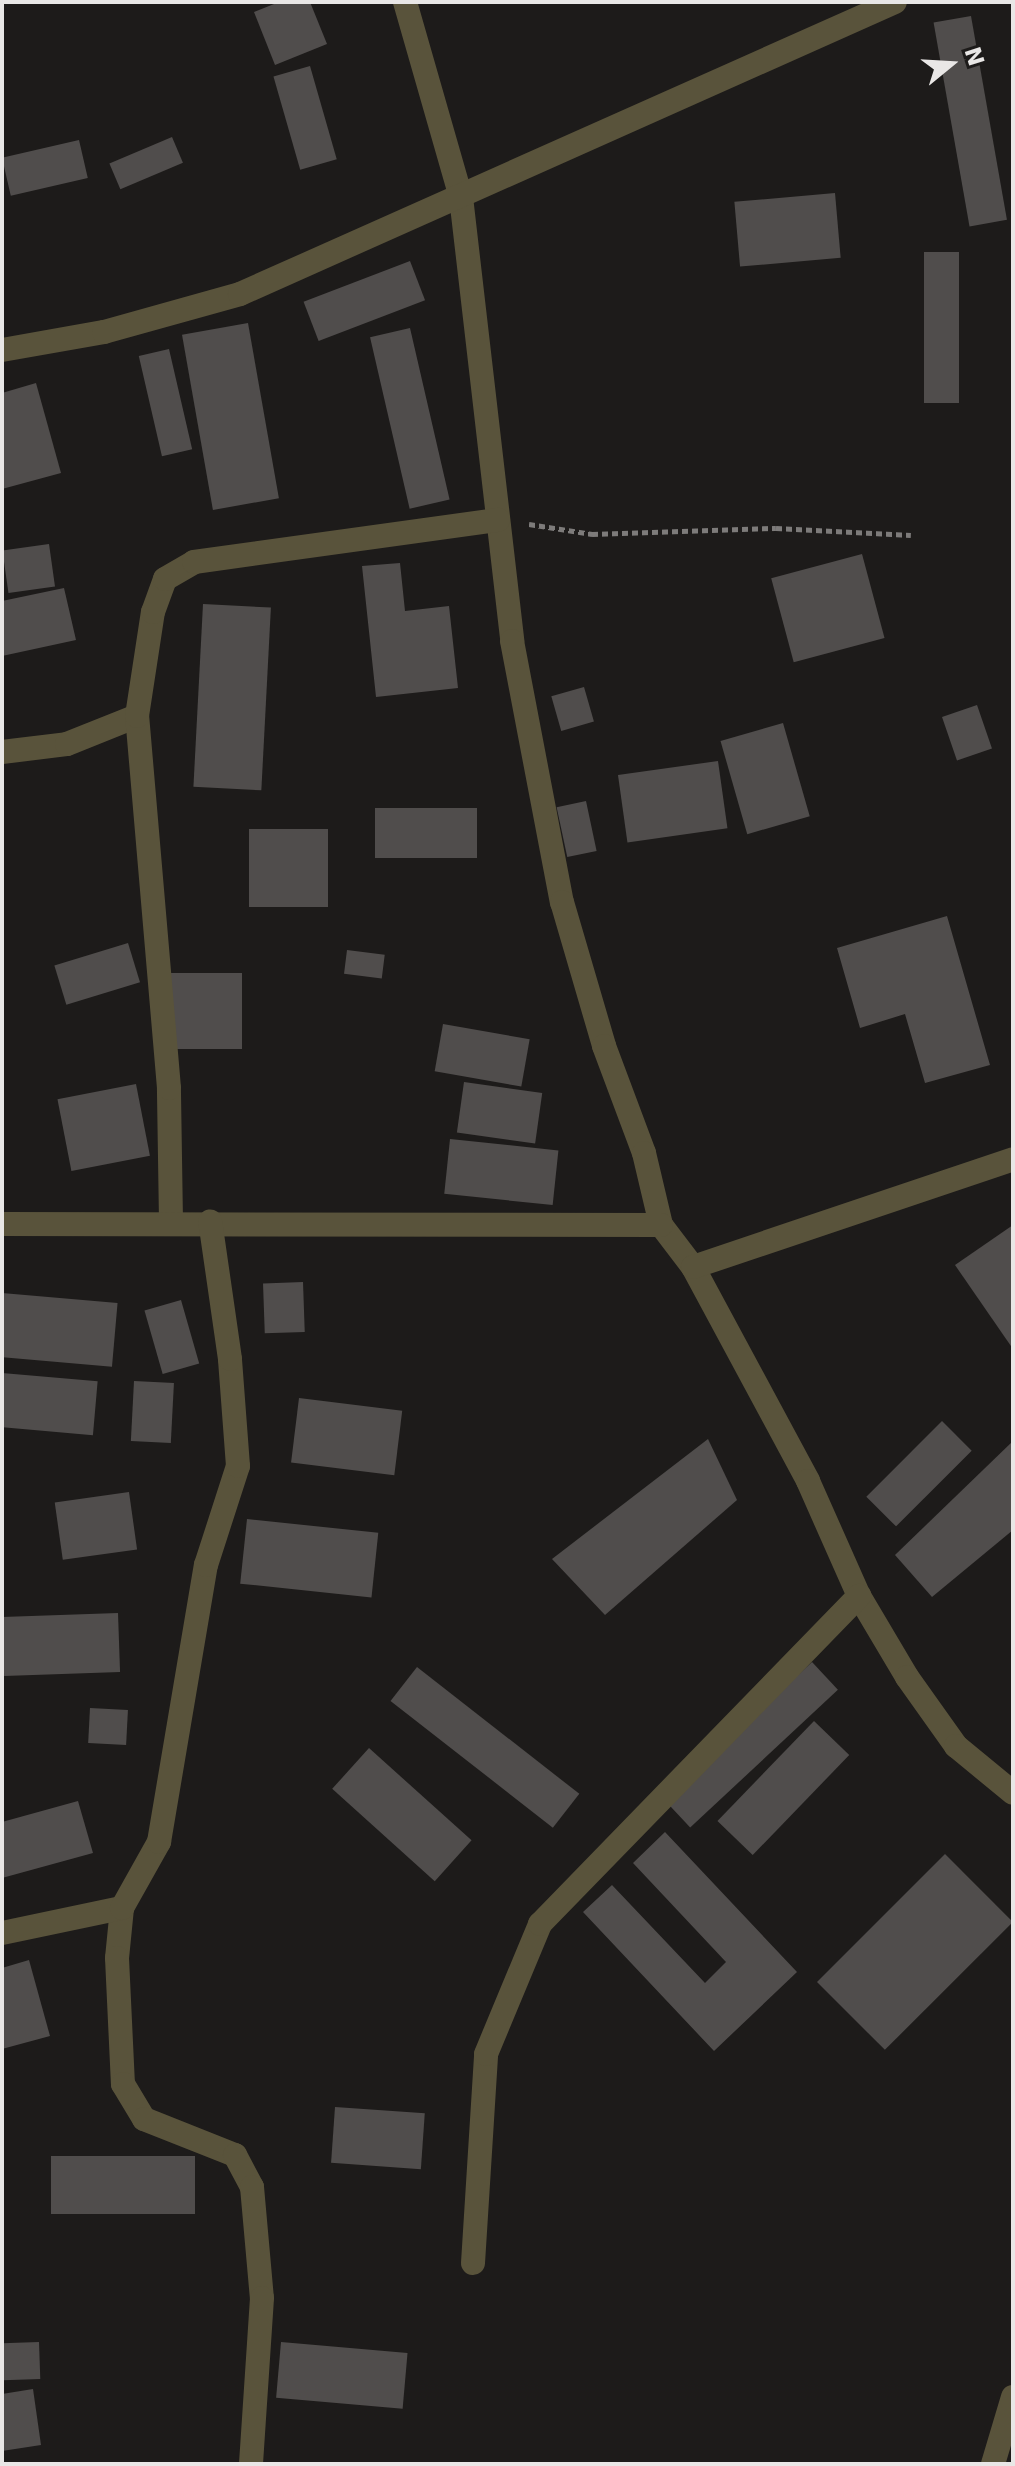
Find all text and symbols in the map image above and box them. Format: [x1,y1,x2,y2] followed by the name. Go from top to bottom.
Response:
[911,24,991,104] north arrow
[960,44,989,69] text: N

